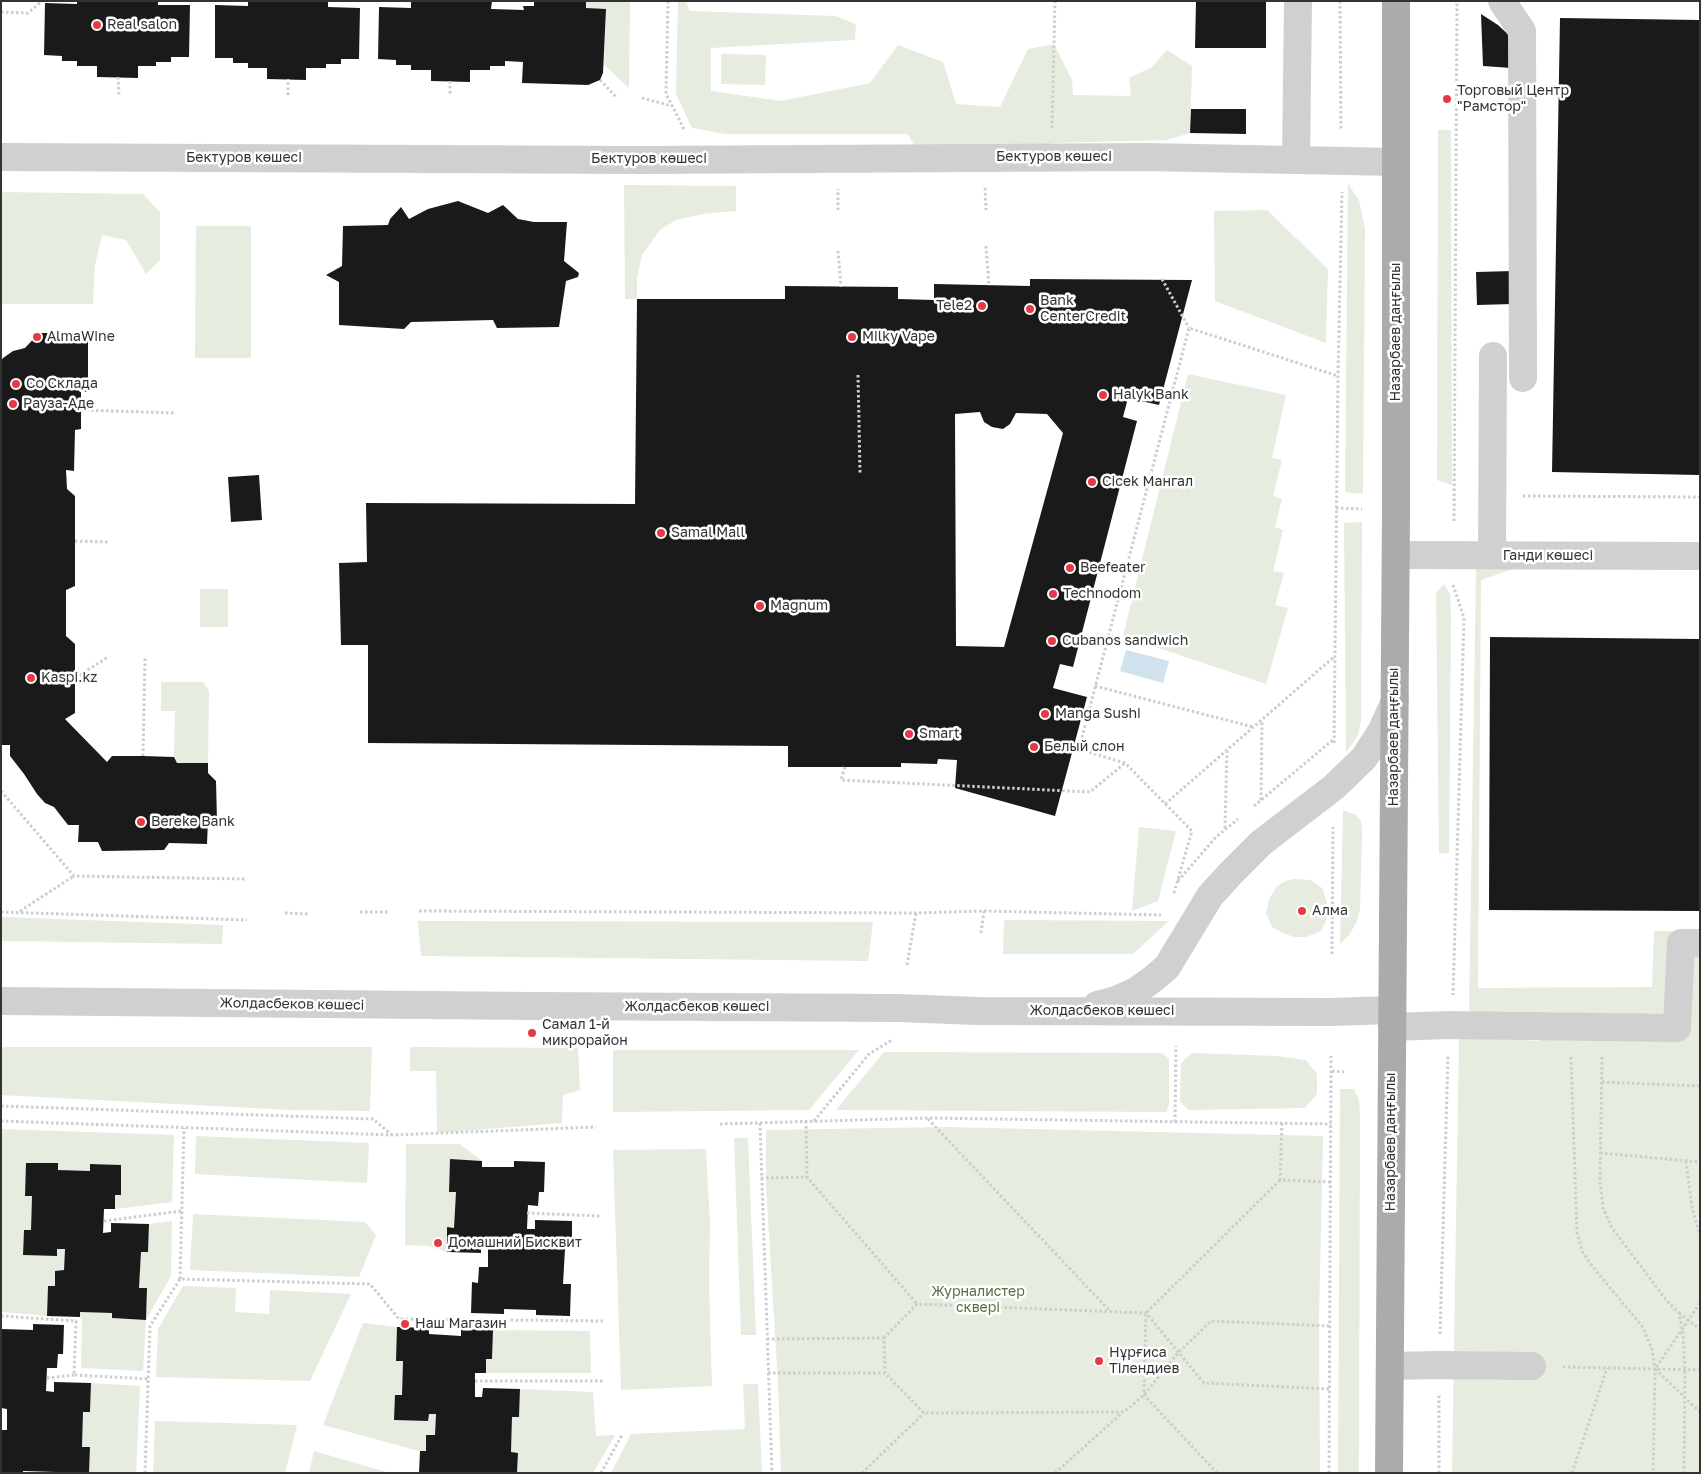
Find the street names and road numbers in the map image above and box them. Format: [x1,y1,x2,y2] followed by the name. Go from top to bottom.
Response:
[996,149,1112,165] street label: Бектуров көшесі
[186,150,302,166] street label: Бектуров көшесі
[591,151,707,167] street label: Бектуров көшесі
[1388,262,1404,402] street label: Назарбаев даңғылы
[1503,548,1593,564] street label: Ганди көшесі
[1386,667,1402,807] street label: Назарбаев даңғылы
[219,994,365,1014] street label: Жолдасбеков көшесі
[625,999,769,1015] street label: Жолдасбеков көшесі
[1030,1003,1174,1019] street label: Жолдасбеков көшесі
[1383,1072,1399,1212] street label: Назарбаев даңғылы

